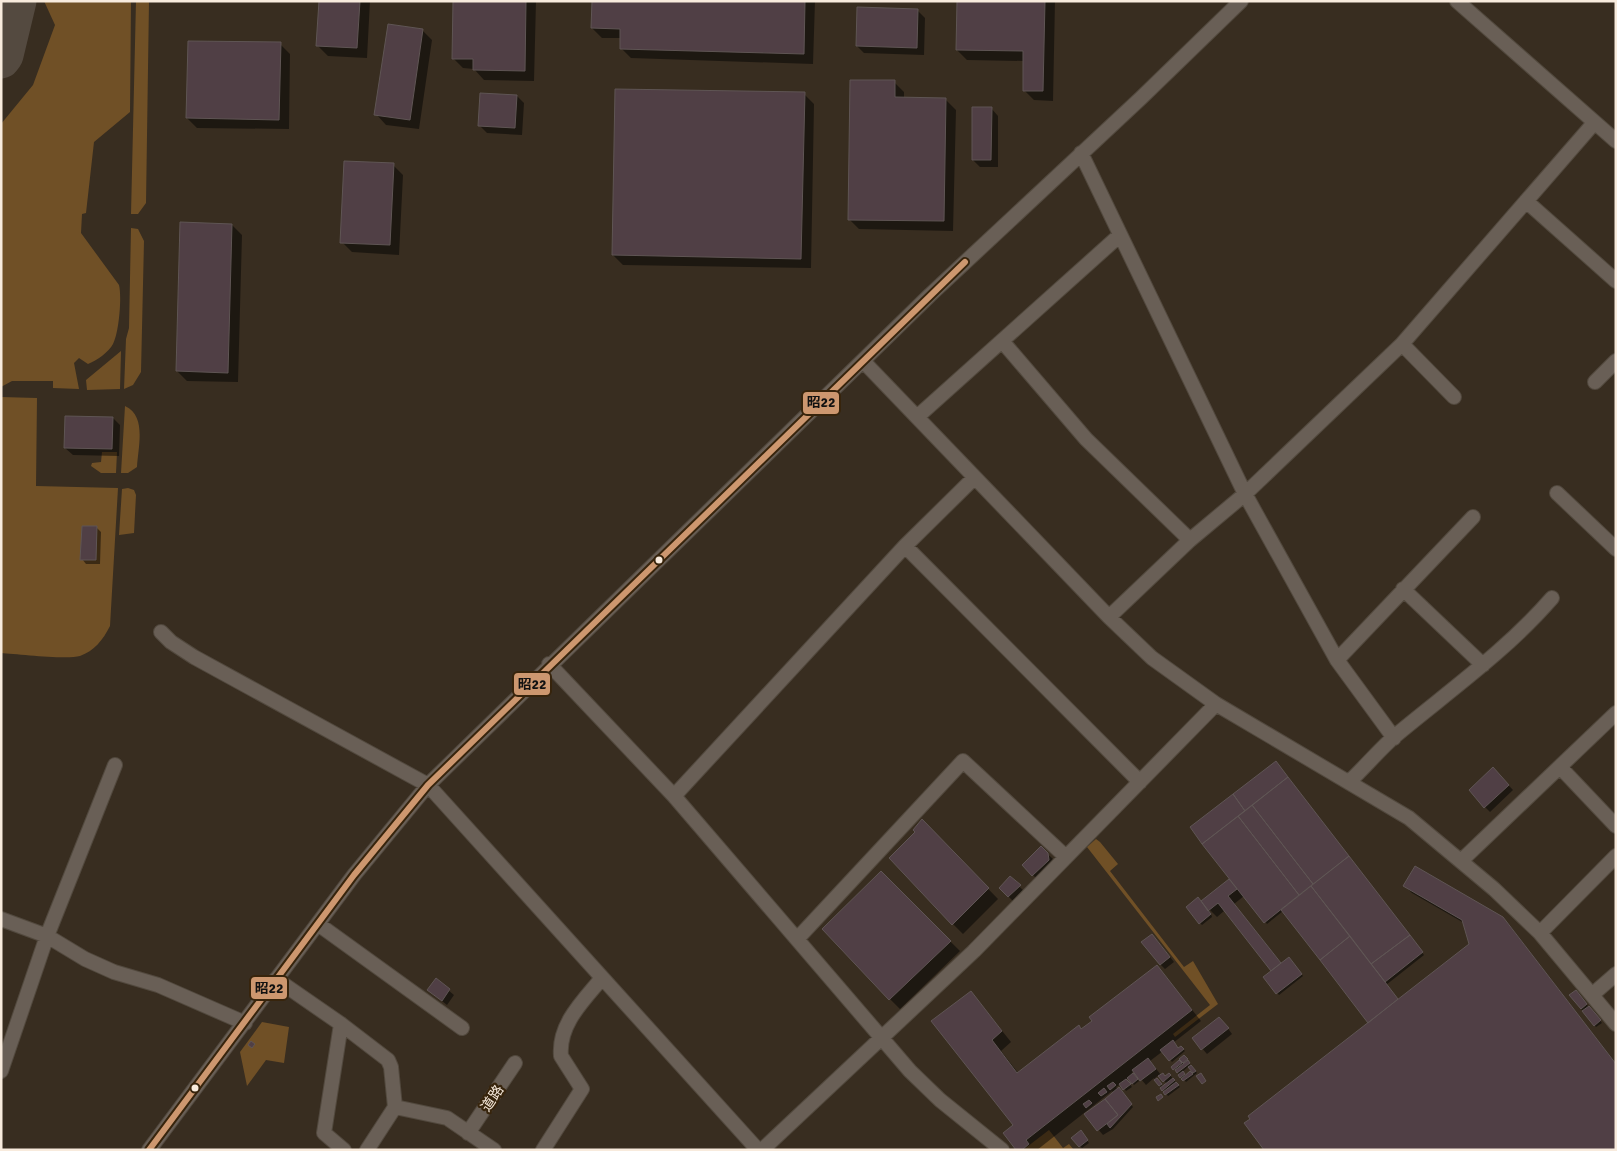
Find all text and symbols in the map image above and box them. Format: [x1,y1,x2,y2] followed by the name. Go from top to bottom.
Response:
[802,391,840,415] line badge: 昭22
[806,394,836,411] text: 昭22
[654,555,664,565] unlabelled marker
[513,672,551,696] line badge: 昭22
[517,676,547,693] text: 昭22
[250,976,288,1000] line badge: 昭22
[254,980,284,997] text: 昭22
[478,1082,507,1115] street label: 道路
[190,1083,200,1093] unlabelled marker

